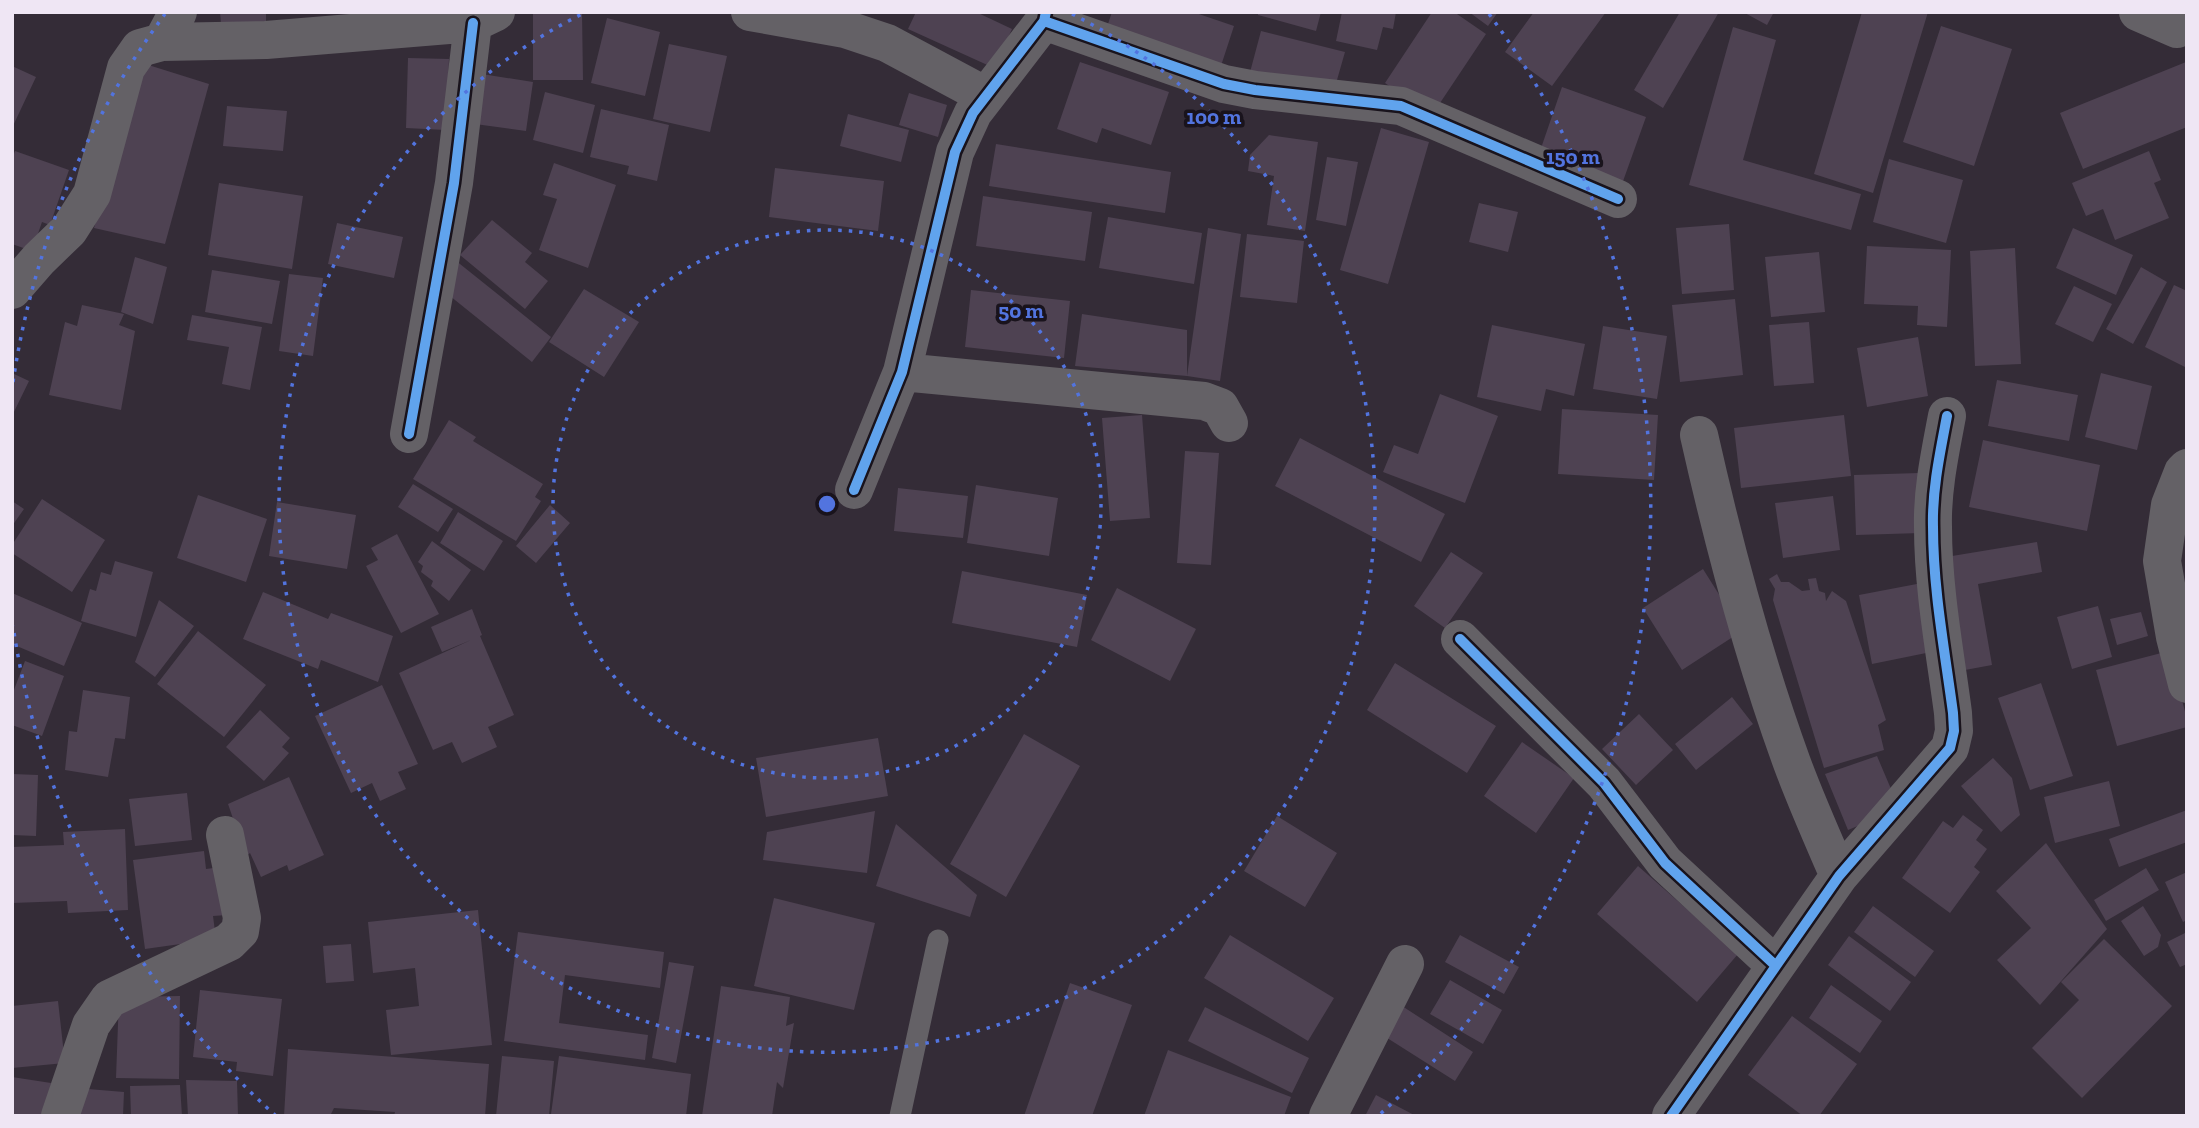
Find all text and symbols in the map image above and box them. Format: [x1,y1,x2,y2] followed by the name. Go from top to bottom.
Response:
[1187,104,1242,129] text: 100 m
[1546,144,1601,169] text: 150 m
[998,298,1044,323] text: 50 m
[815,492,839,516] centre of rings

